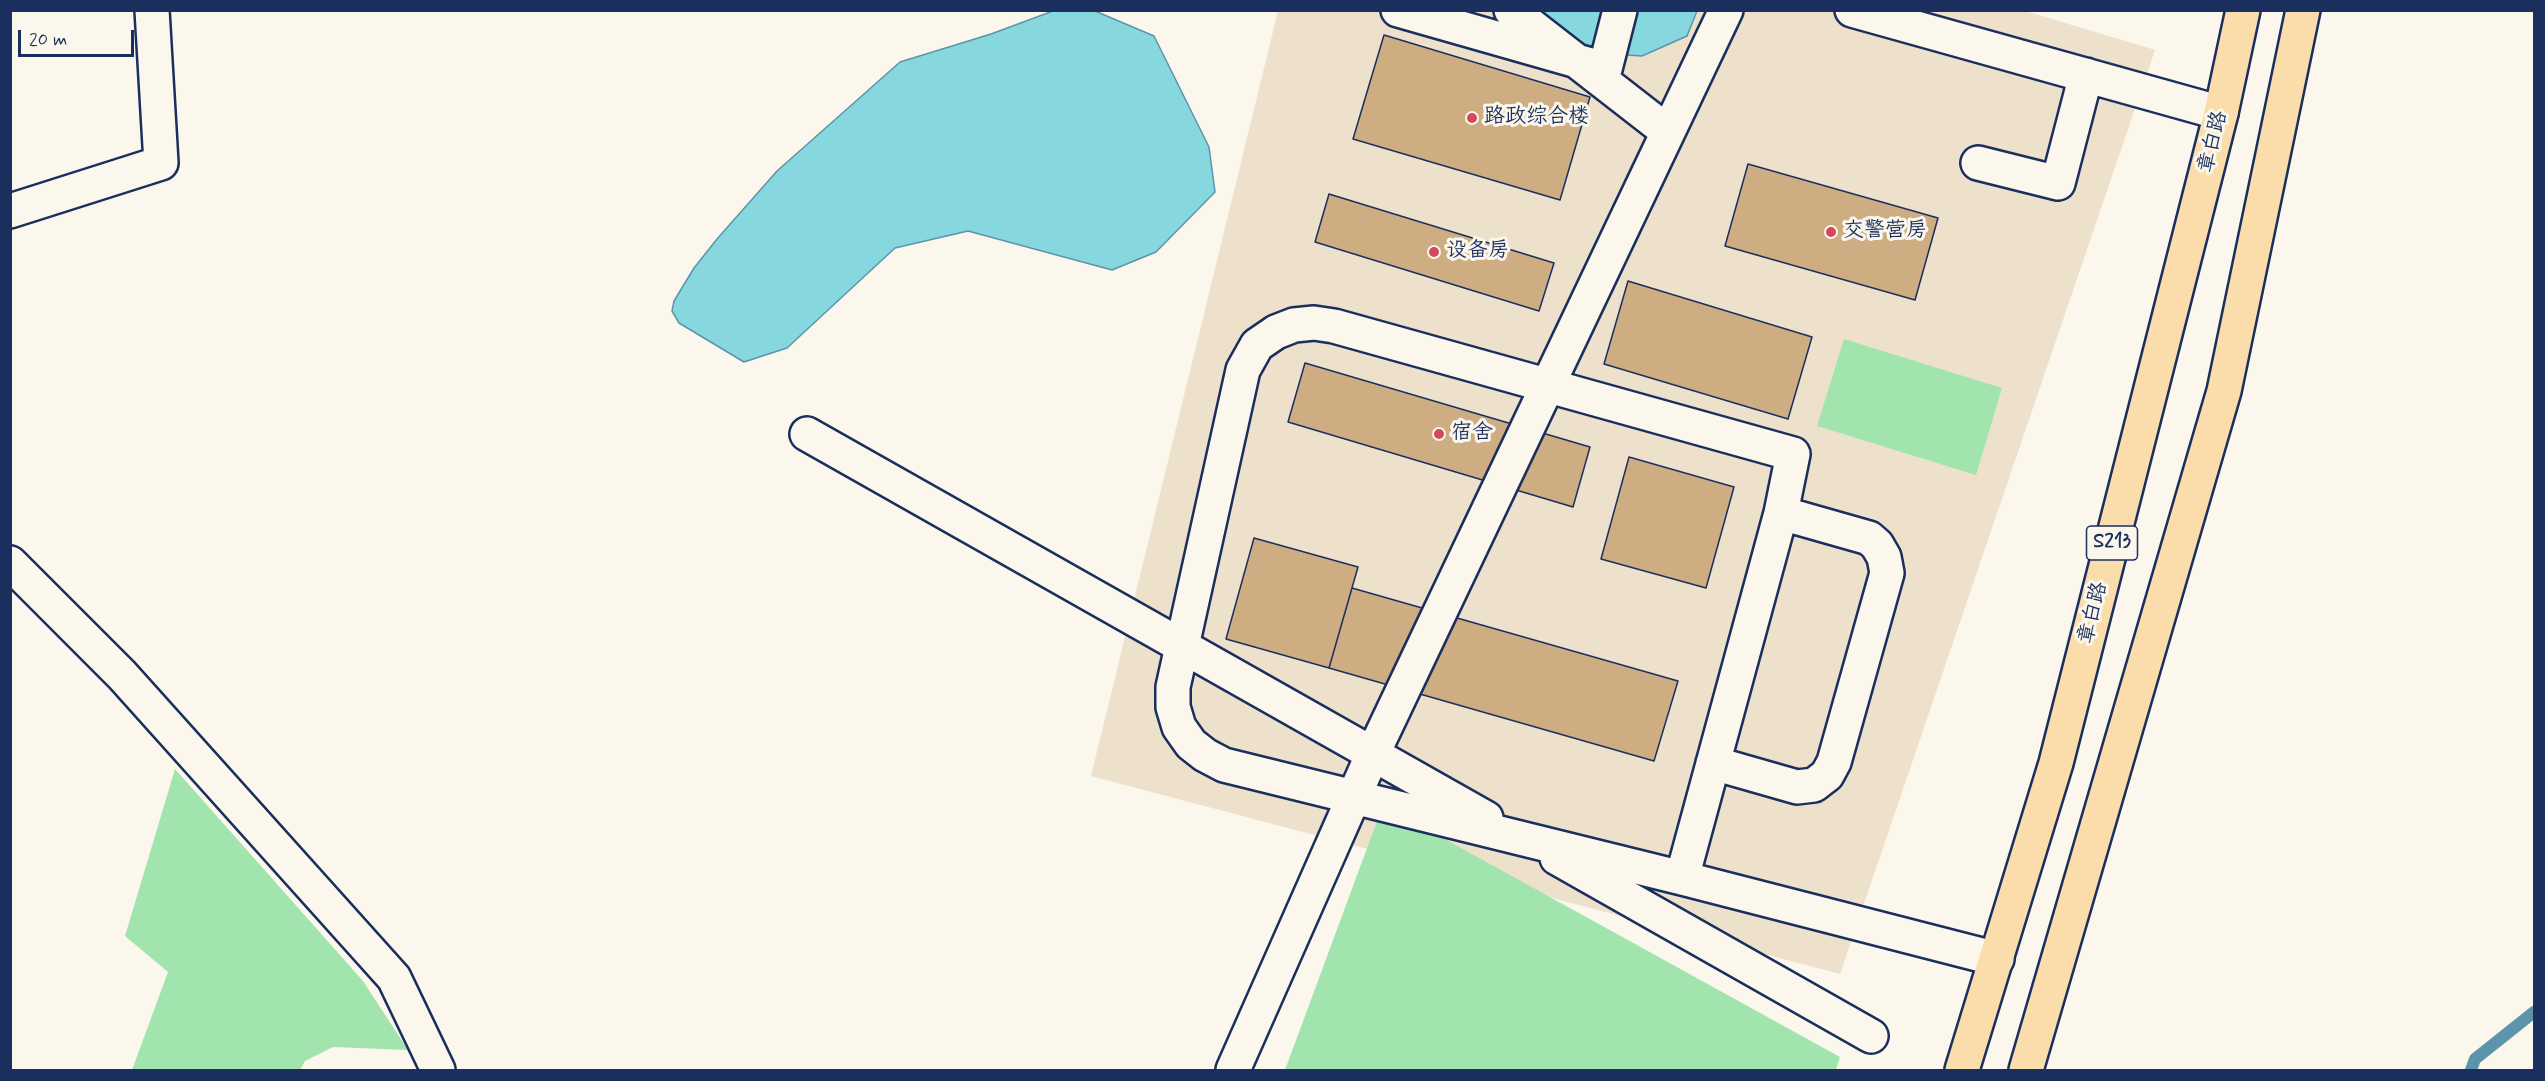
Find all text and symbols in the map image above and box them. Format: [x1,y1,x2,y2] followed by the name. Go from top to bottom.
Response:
[21,18,136,56] scale bar
[29,28,67,52] text: 20 m
[1484,105,1589,131] place label: 路政综合楼
[2194,108,2234,176] street label: 章白路
[1465,111,1479,125] marker: 路政综合楼
[1843,219,1927,245] place label: 交警营房
[1824,225,1838,239] marker: 交警营房
[1446,239,1509,265] place label: 设备房
[1427,245,1441,259] marker: 设备房
[1451,421,1493,447] place label: 宿舍
[1432,427,1446,441] marker: 宿舍
[2086,526,2138,560] road number: S213
[2074,579,2114,647] street label: 章白路

